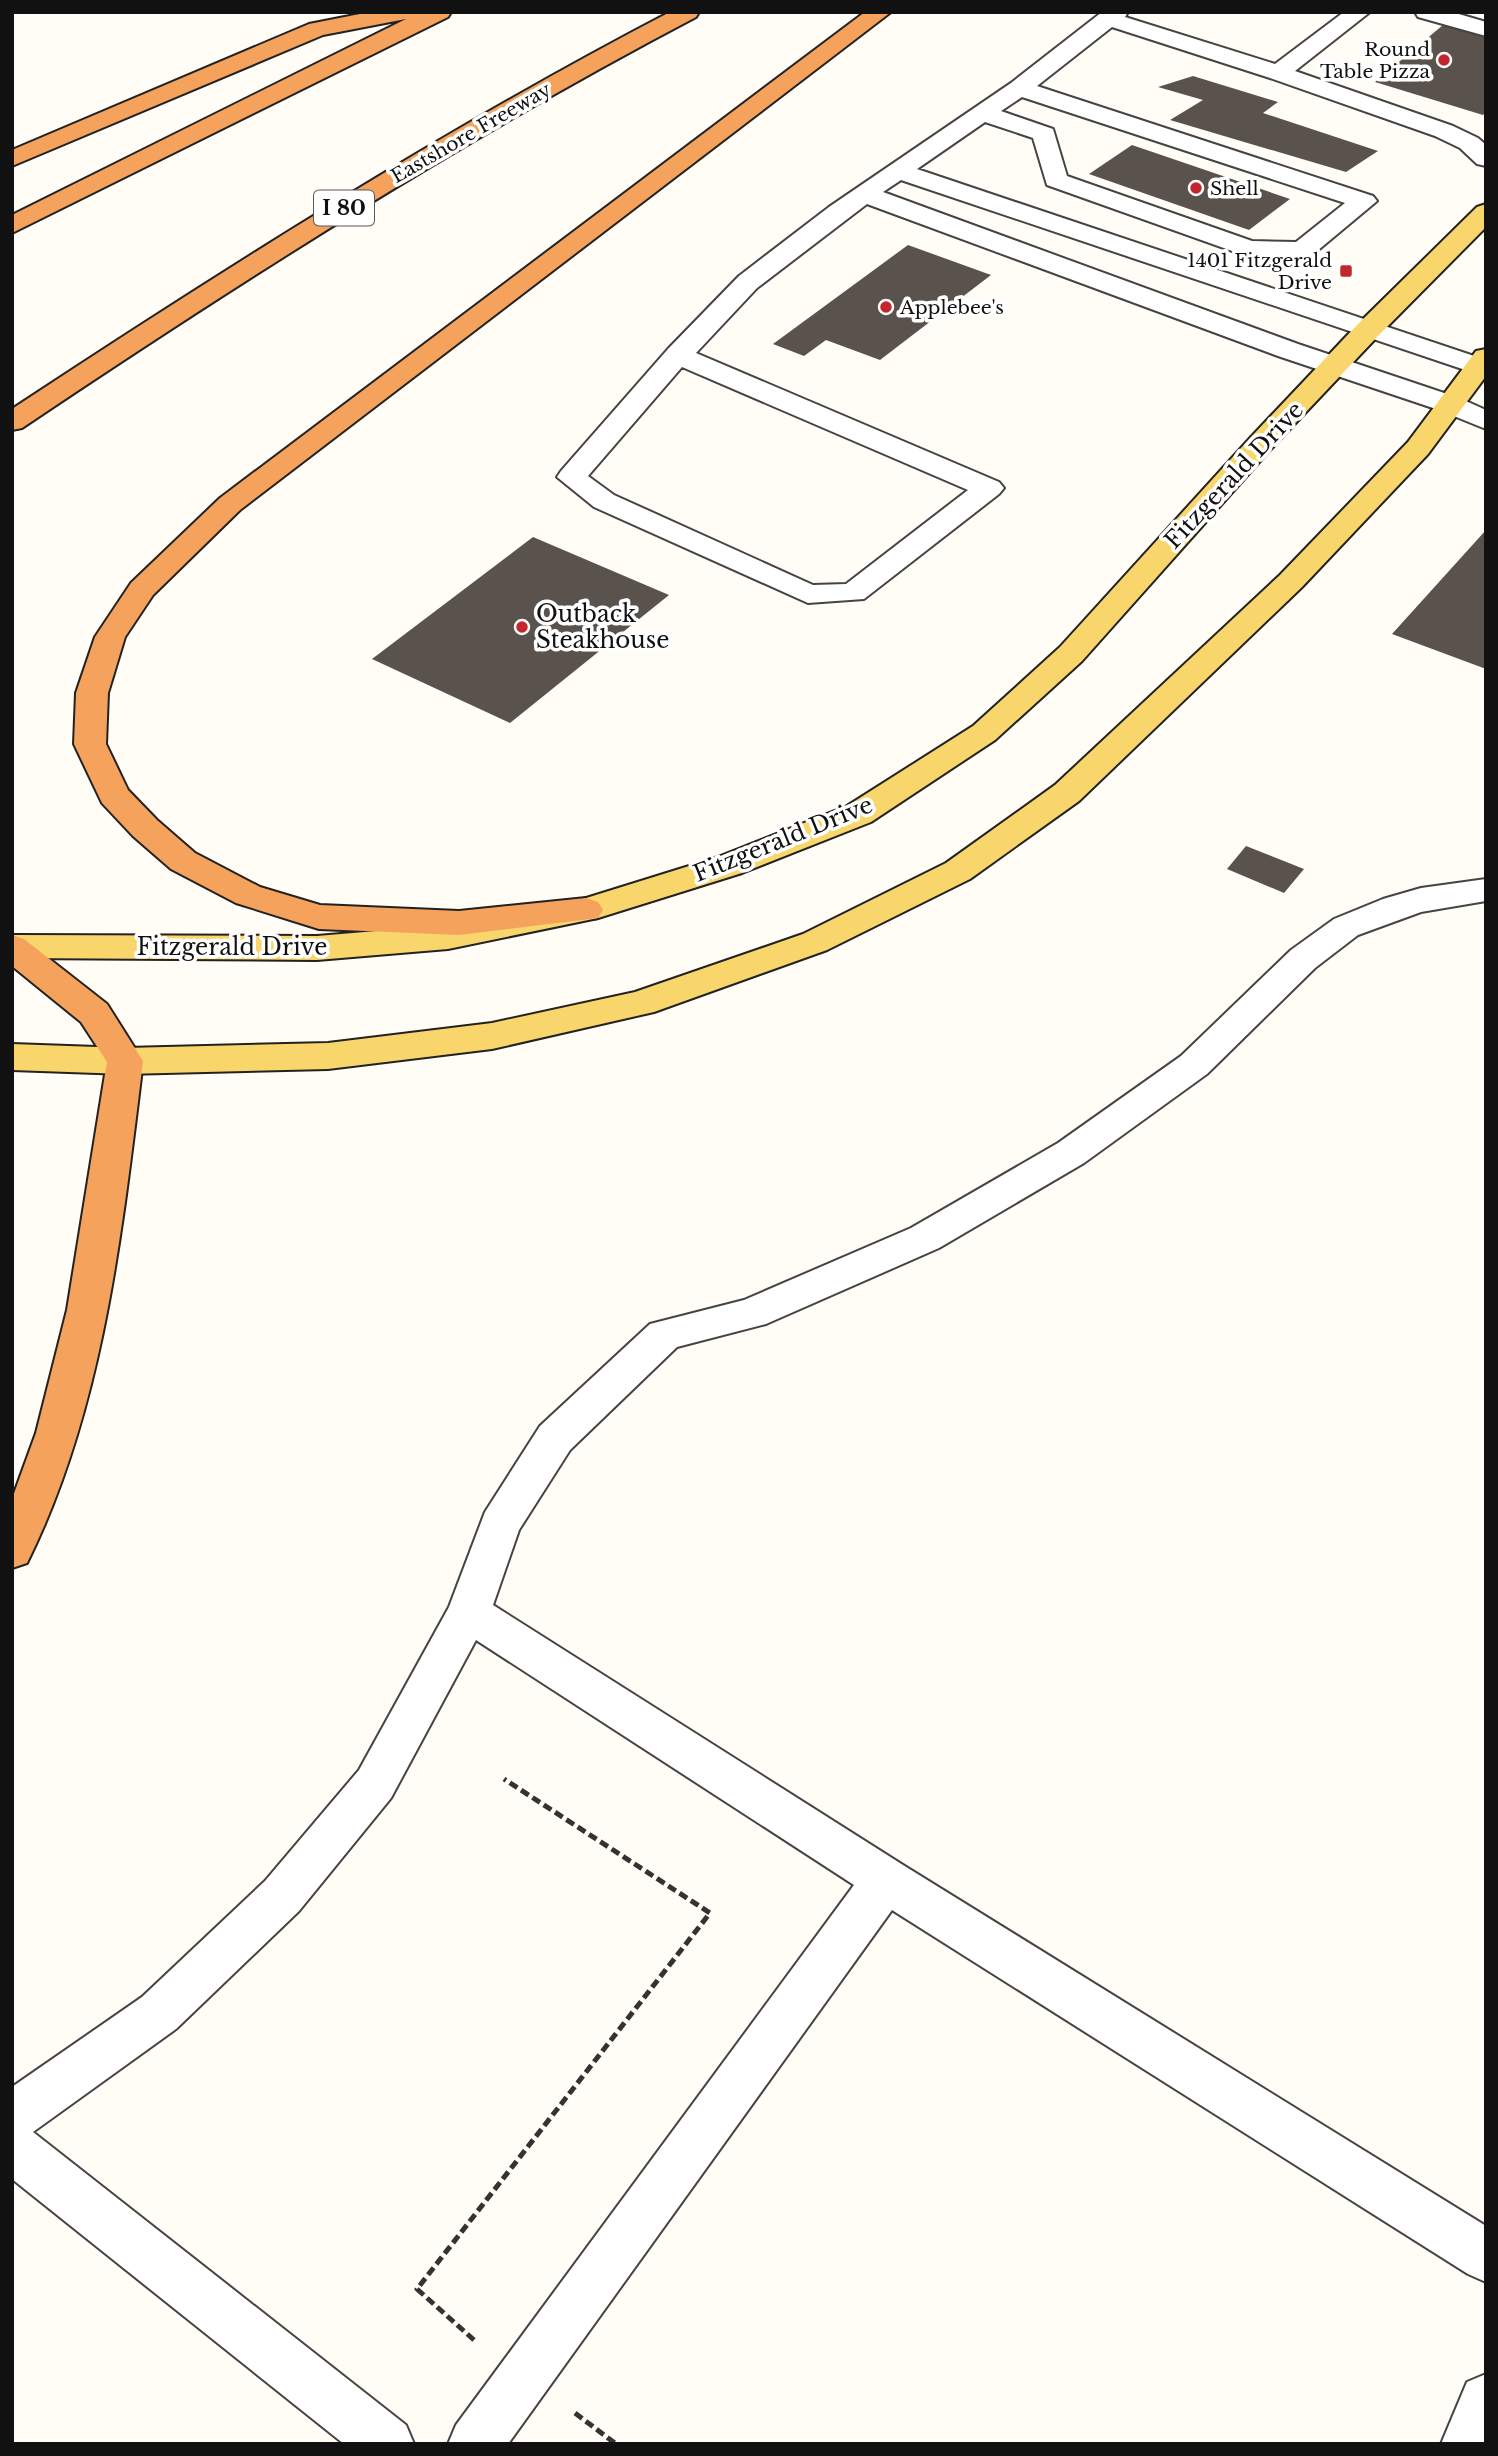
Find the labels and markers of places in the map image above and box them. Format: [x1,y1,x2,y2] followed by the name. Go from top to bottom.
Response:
[1320,38,1430,83] place label: Round Table Pizza
[1436,52,1452,68] marker: Round Table Pizza
[1210,177,1259,200] place label: Shell
[1188,180,1204,196] marker: Shell
[1187,249,1332,294] place label: 1401 Fitzgerald Drive
[1338,263,1354,279] marker: 1401 Fitzgerald Drive
[899,296,1004,319] place label: Applebee's
[878,299,894,315] marker: Applebee's
[536,600,669,654] place label: Outback Steakhouse
[514,619,530,635] marker: Outback Steakhouse

